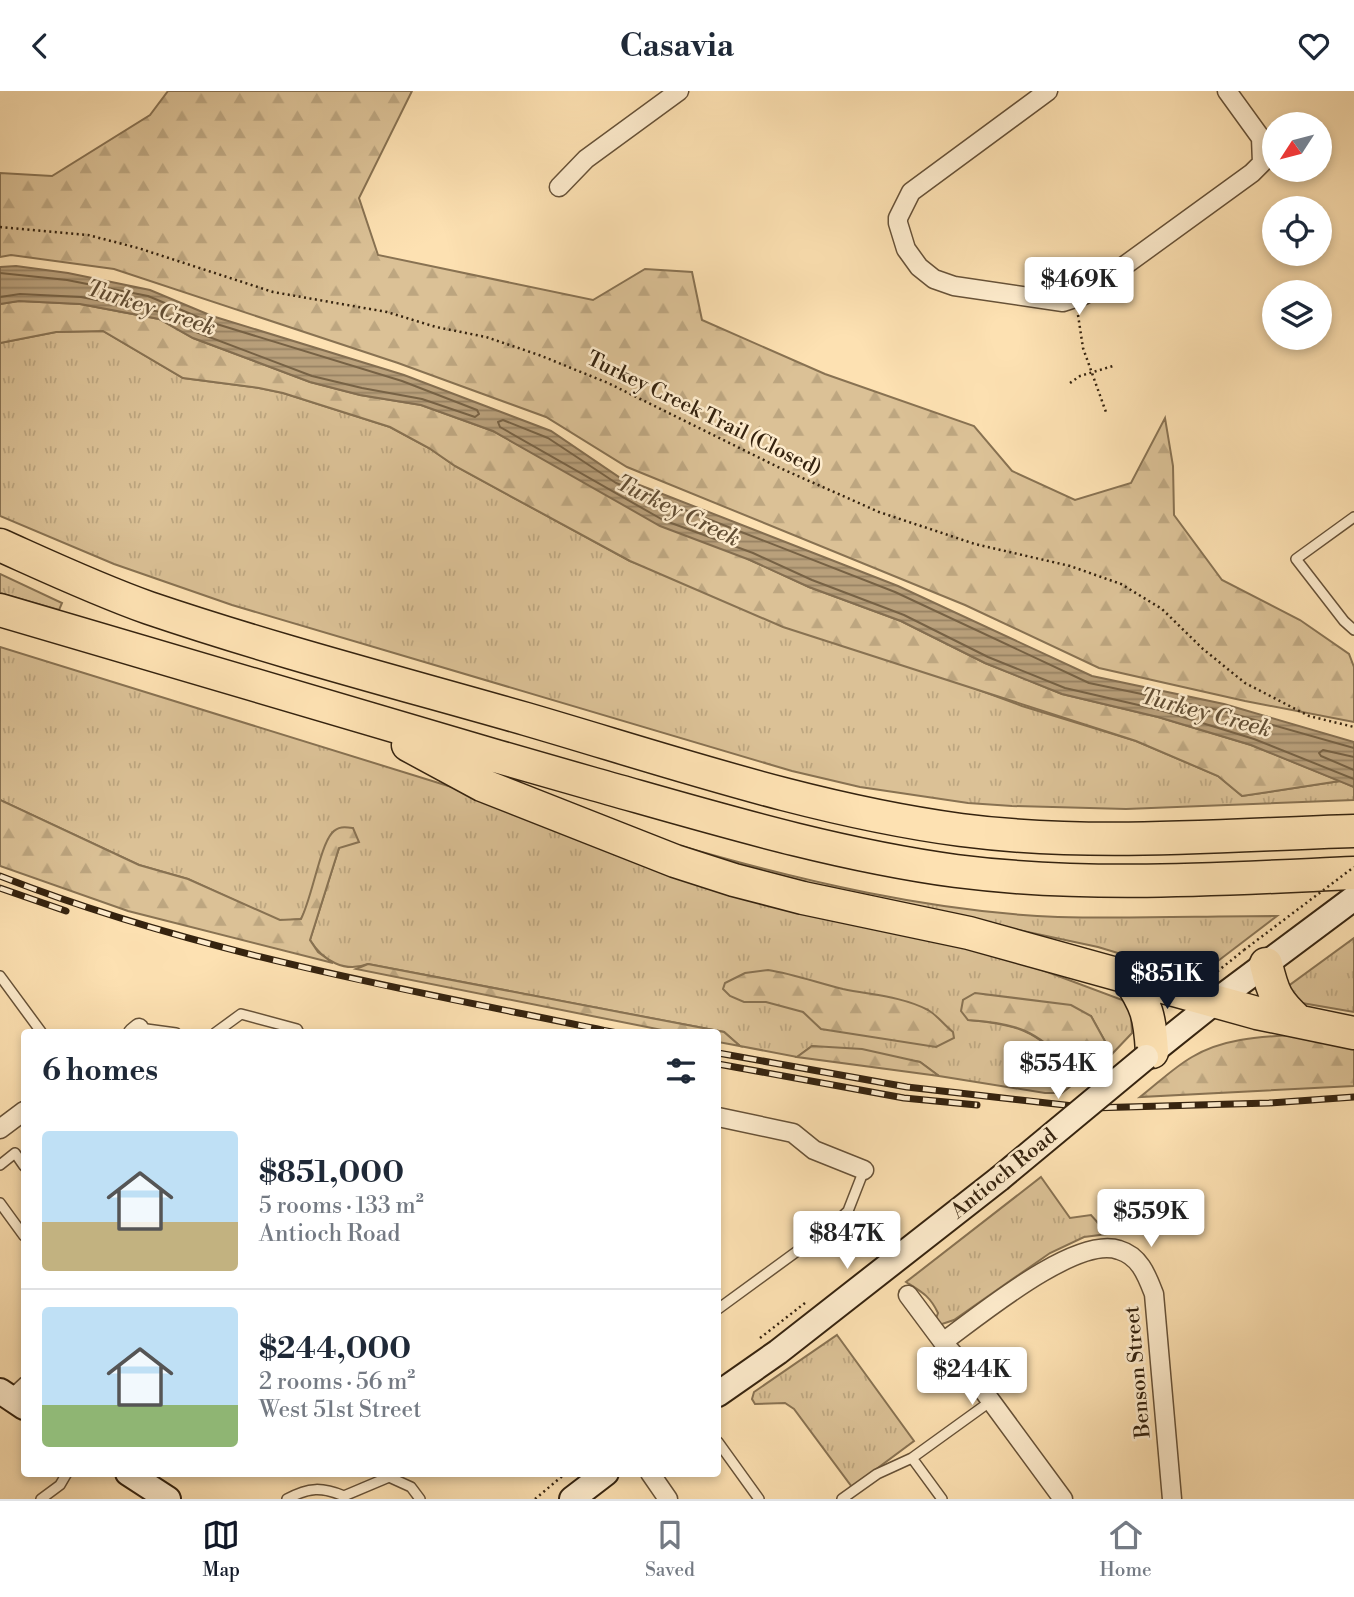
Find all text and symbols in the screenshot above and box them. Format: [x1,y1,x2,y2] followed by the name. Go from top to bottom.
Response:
[620,26,734,66] text: Casavia
[21,27,59,65] icon: back
[1295,27,1333,65] icon: heart
[1262,112,1332,182] north arrow
[1262,112,1332,350] map controls
[1262,196,1332,266] button: locate
[1030,257,1128,317] pin: $469K
[1041,266,1117,294] text: $469K
[83,274,219,342] water label: Turkey Creek
[1262,280,1332,350] button: layers
[583,346,825,482] street label: Turkey Creek Trail (Closed)
[612,469,744,553] water label: Turkey Creek
[1138,682,1274,744] water label: Turkey Creek
[1118,951,1216,1011] pin: $851K
[1131,960,1203,988] text: $851K
[1009,1041,1107,1101] pin: $554K
[1020,1050,1096,1078] text: $554K
[42,1052,158,1090] text: 6 homes
[662,1052,700,1090] icon: filters
[945,1123,1062,1225] street label: Antioch Road
[259,1154,404,1192] text: $851,000
[98,1159,182,1243] icon: home
[1102,1189,1200,1249] pin: $559K
[259,1192,424,1220] text: 5 rooms · 133 m²
[1113,1198,1189,1226] text: $559K
[798,1211,896,1271] pin: $847K
[259,1220,400,1248] text: Antioch Road
[809,1220,885,1248] text: $847K
[1119,1304,1157,1440] street label: Benson Street
[259,1330,411,1368] text: $244,000
[98,1335,182,1419] icon: home
[923,1347,1021,1407] pin: $244K
[933,1356,1011,1384] text: $244K
[259,1368,415,1396] text: 2 rooms · 56 m²
[259,1396,421,1424] text: West 51st Street
[202,1516,240,1582] tab: Map
[645,1516,695,1582] tab: Saved
[1100,1516,1152,1582] tab: Home

